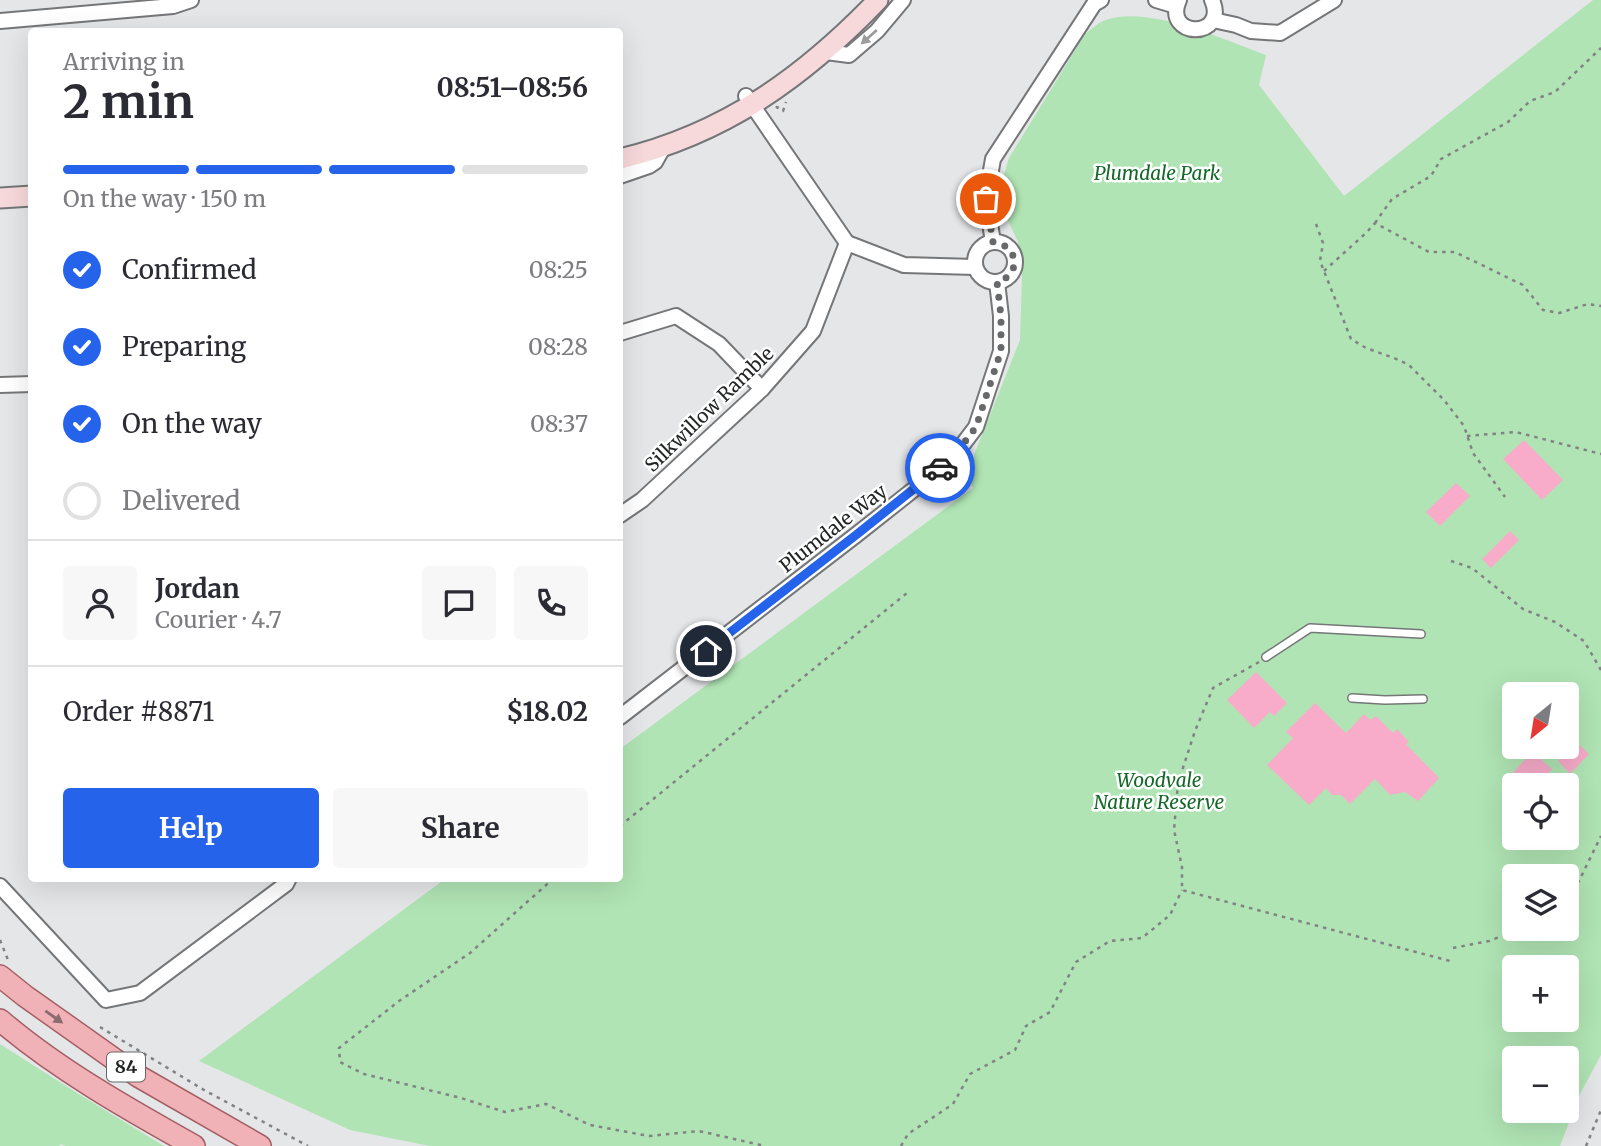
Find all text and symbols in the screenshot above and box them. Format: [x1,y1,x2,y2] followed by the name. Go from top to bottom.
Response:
[860,29,878,45] one-way arrow
[63,47,185,76] text: Arriving in
[437,71,588,104] text: 08:51–08:56
[63,73,194,131] text: 2 min
[1094,161,1221,185] park label: Plumdale Park
[956,169,1016,229] pin
[967,180,1005,218] icon: bag
[63,184,266,213] text: On the way · 150 m
[63,251,101,289] icon: check
[122,253,257,286] text: Confirmed
[529,255,588,284] text: 08:25
[63,328,101,366] icon: check
[122,330,246,363] text: Preparing
[528,332,588,361] text: 08:28
[640,341,778,477] street label: Silkwillow Ramble
[63,405,101,443] icon: check
[122,407,262,440] text: On the way
[530,409,588,438] text: 08:37
[905,433,975,503] courier
[921,449,959,487] icon: car
[775,479,891,577] street label: Plumdale Way
[122,484,241,517] text: Delivered
[63,566,137,640] button: person
[422,566,496,640] button: chat
[514,566,588,640] button: phone
[155,572,240,605] text: Jordan
[155,605,282,634] text: Courier · 4.7
[676,621,736,681] pin
[687,632,725,670] icon: home
[1502,682,1578,760] north arrow
[1502,682,1579,1123] map controls
[63,695,214,728] text: Order #8871
[506,695,588,728] text: $18.02
[1094,768,1225,814] park label: Woodvale Nature Reserve
[1502,773,1579,850] button: locate
[63,788,319,868] button: Help
[333,788,588,868] button: Share
[1502,864,1579,941] button: layers
[1502,955,1579,1032] button: +
[45,1010,63,1024] one-way arrow
[1502,1046,1579,1123] button: −
[107,1052,145,1082] road number: 84

